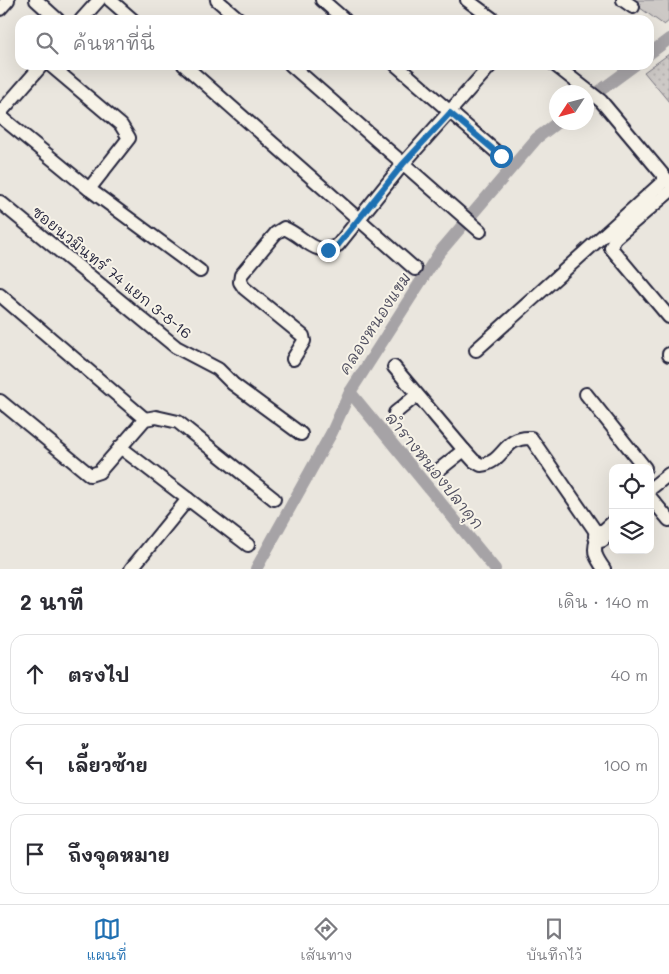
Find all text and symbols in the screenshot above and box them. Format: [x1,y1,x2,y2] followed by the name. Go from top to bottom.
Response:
[15,15,654,70] search box
[33,29,61,57] icon: search
[73,30,155,55] text: ค้นหาที่นี่
[549,85,594,130] north arrow
[490,145,513,168] route start
[28,201,196,343] street label: ซอยนวมินทร์ 74 แยก 3-8-16
[317,239,340,262] route end
[333,268,415,378] water label: คลองหนองแขม
[379,407,489,535] water label: ลำรางหนองปลาดุก
[609,464,654,554] map controls
[609,464,654,509] button: locate
[609,509,654,554] button: layers
[20,588,84,615] text: 2 นาที
[558,591,649,612] text: เดิน · 140 m
[21,660,49,688] icon: ahead
[68,662,129,687] text: ตรงไป
[611,664,648,685] text: 40 m
[21,750,49,778] icon: left
[68,752,148,777] text: เลี้ยวซ้าย
[603,754,648,775] text: 100 m
[21,840,49,868] icon: arrive
[68,842,170,867] text: ถึงจุดหมาย
[87,915,127,964] tab: แผนที่
[300,915,352,964] tab: เส้นทาง
[526,915,582,964] tab: บันทึกไว้

